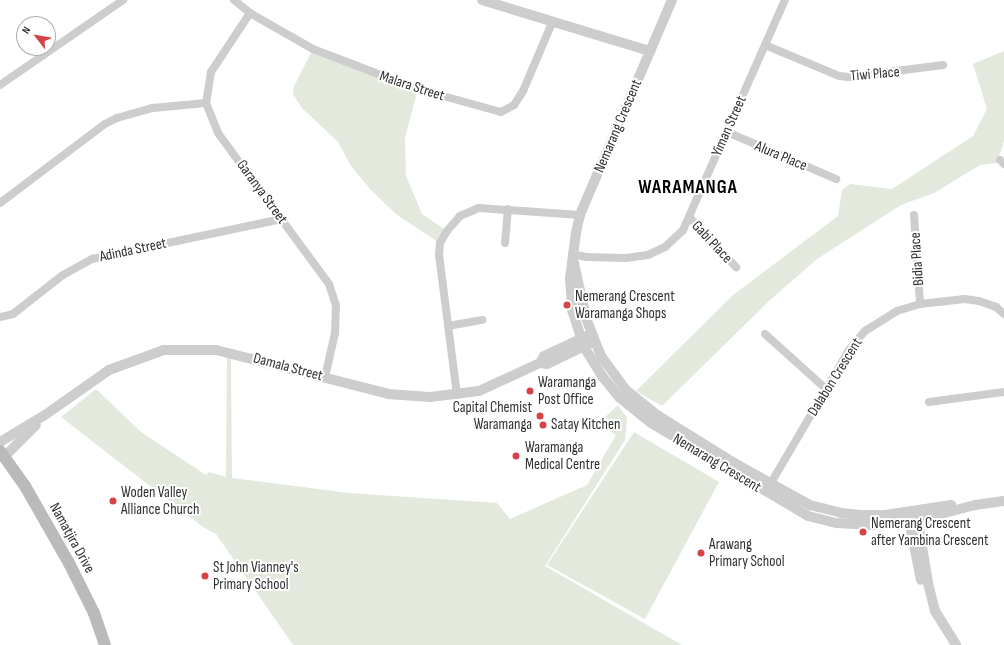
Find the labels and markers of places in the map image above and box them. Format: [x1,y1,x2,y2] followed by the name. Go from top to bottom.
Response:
[575,287,675,322] place label: Nemerang Crescent Waramanga Shops
[562,300,572,310] marker: Nemerang Crescent Waramanga Shops
[538,373,596,408] place label: Waramanga Post Office
[525,386,535,396] marker: Waramanga Post Office
[453,398,532,433] place label: Capital Chemist Waramanga
[535,411,545,421] marker: Capital Chemist Waramanga
[551,416,620,434] place label: Satay Kitchen
[538,420,548,430] marker: Satay Kitchen
[525,438,600,473] place label: Waramanga Medical Centre
[510,450,522,462] marker: Waramanga Medical Centre
[121,483,199,518] place label: Woden Valley Alliance Church
[108,496,118,506] marker: Woden Valley Alliance Church
[871,514,989,549] place label: Nemerang Crescent after Yambina Crescent
[858,527,868,537] marker: Nemerang Crescent after Yambina Crescent
[709,535,785,570] place label: Arawang Primary School
[696,548,706,558] marker: Arawang Primary School
[213,558,299,593] place label: St John Vianney's Primary School
[200,571,210,581] marker: St John Vianney's Primary School

